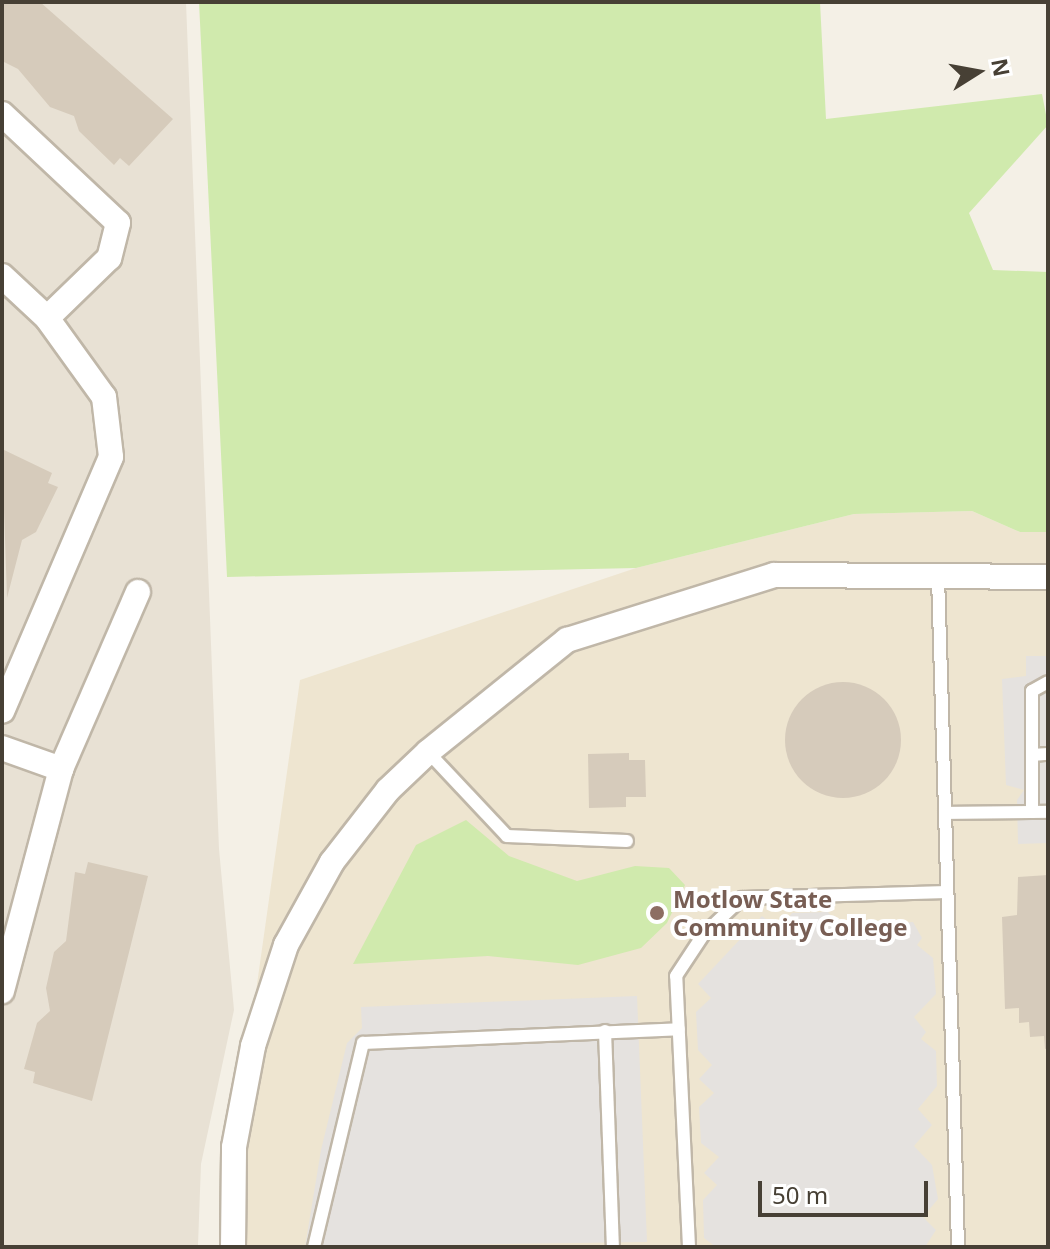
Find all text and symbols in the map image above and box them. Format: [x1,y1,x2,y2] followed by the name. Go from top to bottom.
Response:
[938,32,1018,112] north arrow
[985,56,1018,79] text: N
[673,885,907,941] place label: Motlow State Community College
[648,904,666,922] marker: Motlow State Community College
[762,1165,932,1215] scale bar
[772,1178,828,1211] text: 50 m

